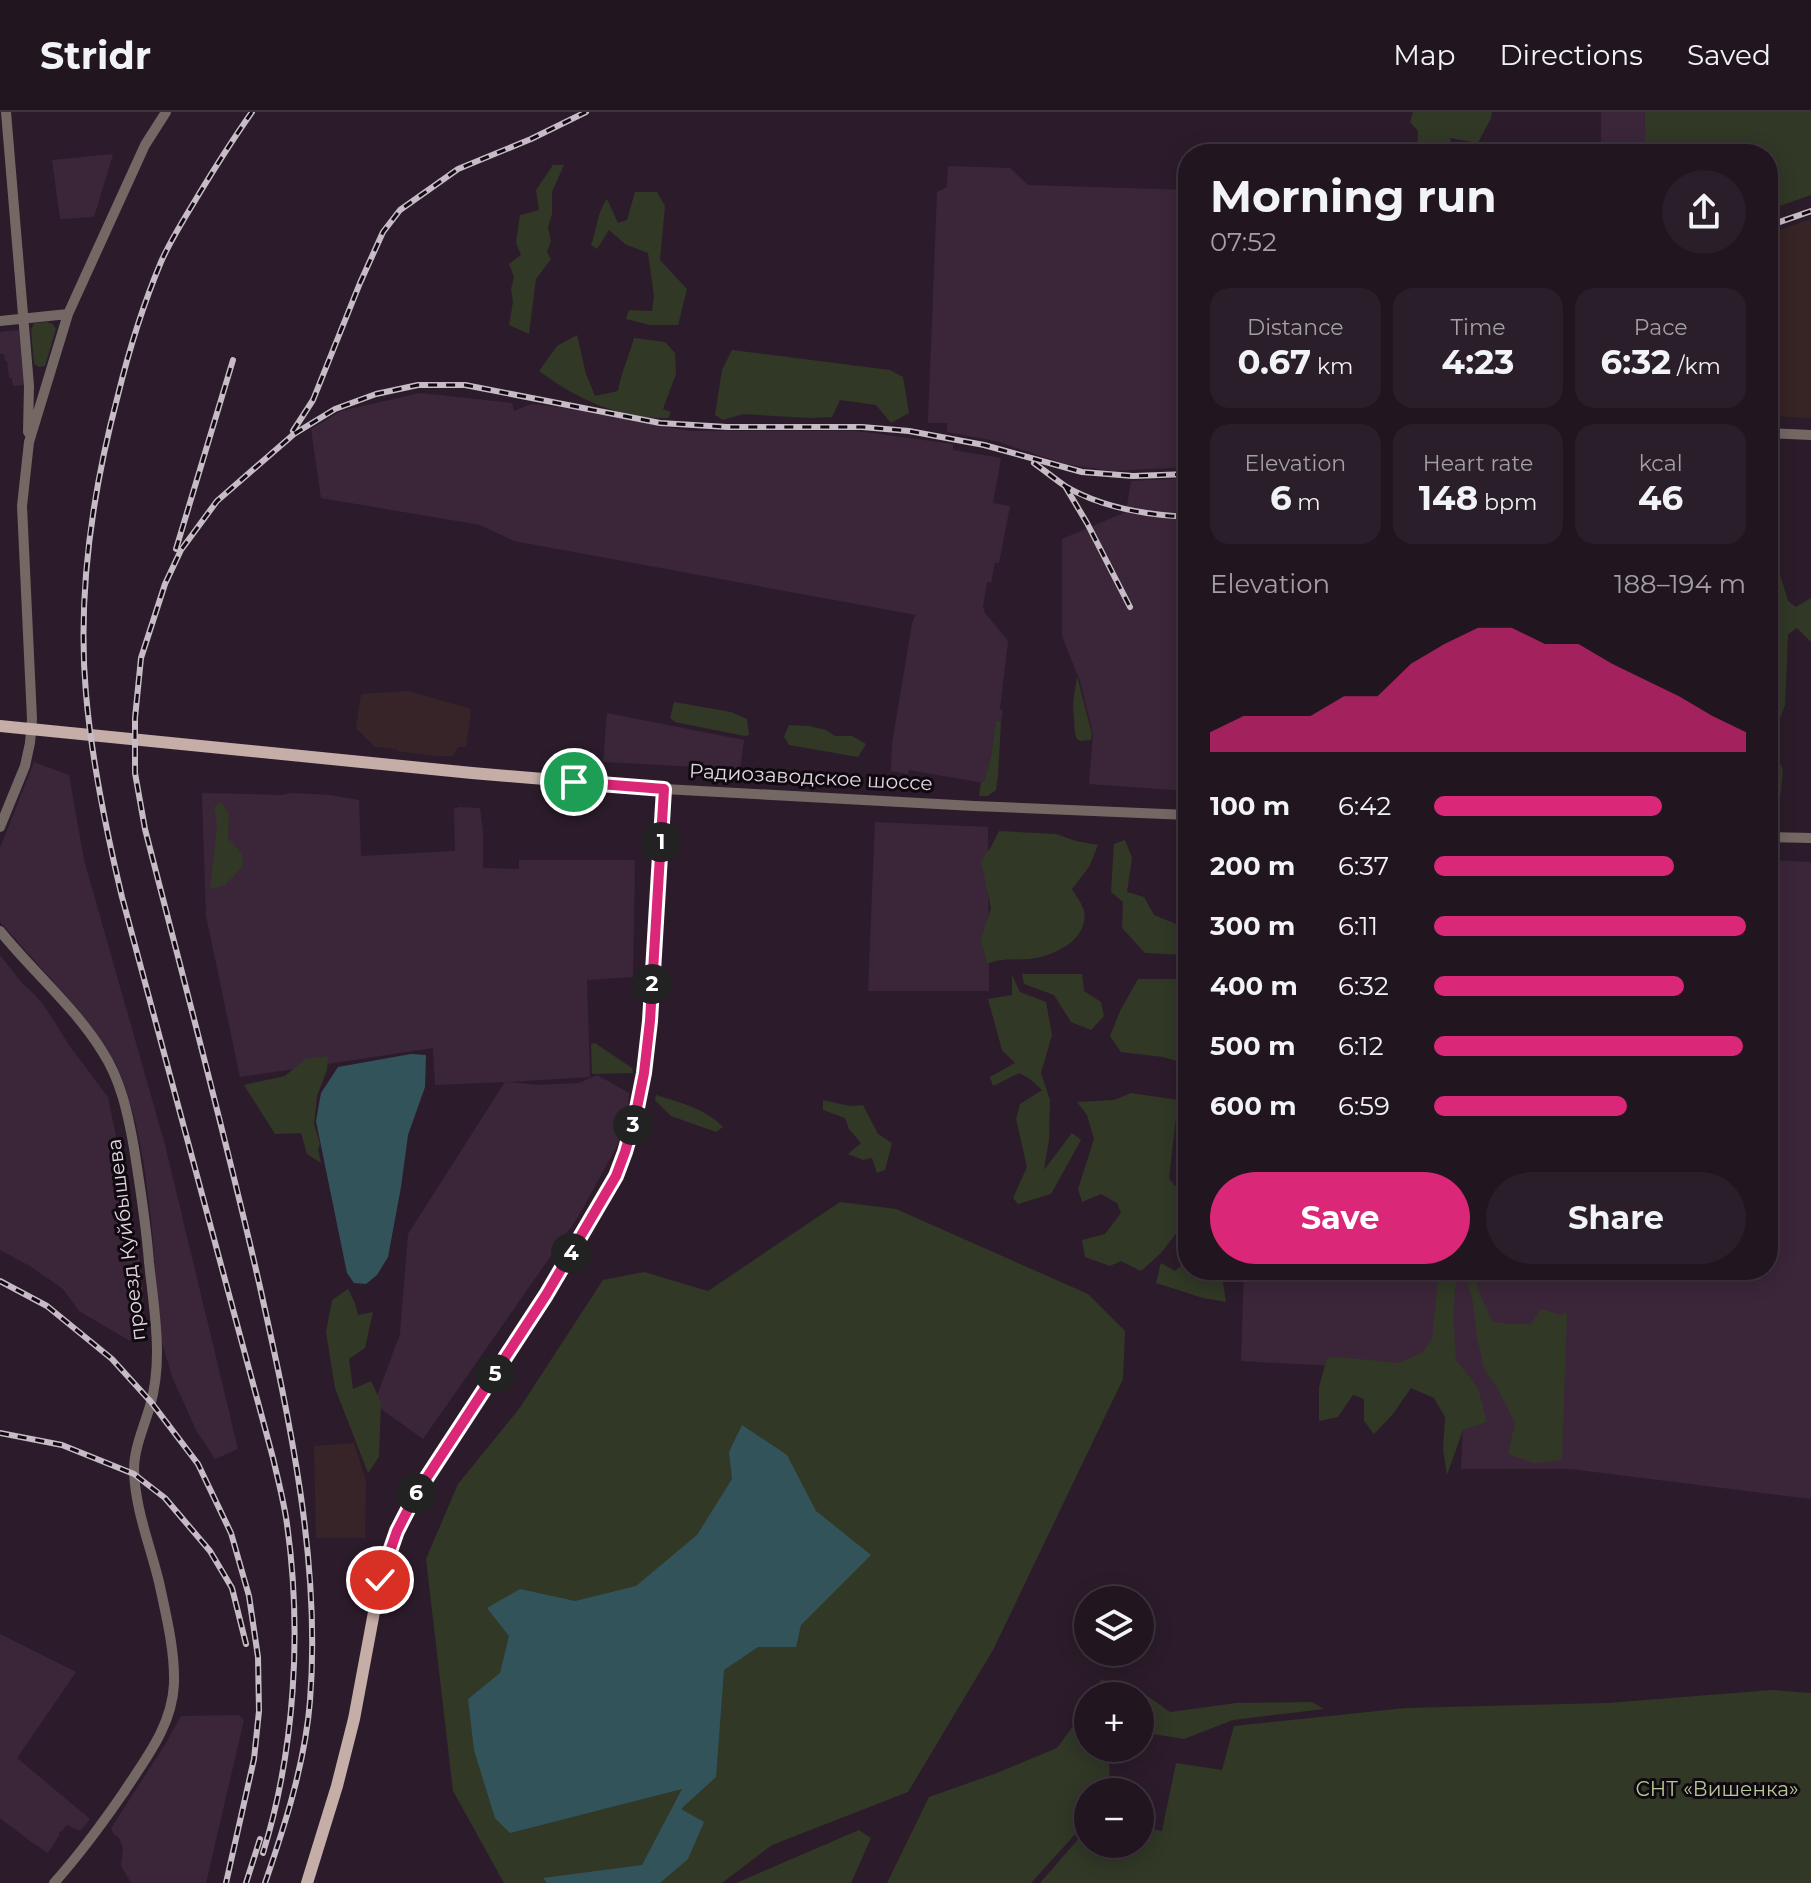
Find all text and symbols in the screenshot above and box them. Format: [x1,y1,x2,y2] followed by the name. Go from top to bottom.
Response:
[40,32,151,79] text: Stridr
[1393,38,1455,72] text: Map
[1499,38,1643,72] text: Directions
[1687,38,1771,72] text: Saved
[1210,169,1497,223] text: Morning run
[1662,170,1746,254] button: share
[1210,226,1277,258] text: 07:52
[1247,314,1344,341] text: Distance
[1450,314,1506,341] text: Time
[1634,314,1688,341] text: Pace
[1237,341,1311,383] text: 0.67
[1442,341,1514,383] text: 4:23
[1601,341,1671,383] text: 6:32
[1311,353,1353,380] text: km
[1671,353,1721,380] text: /km
[1244,450,1346,477] text: Elevation
[1423,450,1533,477] text: Heart rate
[1639,450,1683,477] text: kcal
[1270,477,1292,519] text: 6
[1419,477,1478,519] text: 148
[1638,477,1683,519] text: 46
[1292,489,1321,516] text: m
[1478,489,1537,516] text: bpm
[1210,568,1330,600] text: Elevation
[1614,568,1746,600] text: 188–194 m
[540,748,608,816] pin
[689,759,933,795] street label: Радиозаводское шоссе
[552,760,596,804] icon: arrive
[1210,790,1290,822] text: 100 m
[1338,790,1391,822] text: 6:42
[641,822,681,862] pin: 1
[657,828,665,855] text: 1
[1210,850,1295,882] text: 200 m
[1338,850,1389,882] text: 6:37
[1210,910,1295,942] text: 300 m
[1338,910,1378,942] text: 6:11
[632,964,672,1004] pin: 2
[646,970,658,997] text: 2
[1210,970,1298,1002] text: 400 m
[1338,970,1389,1002] text: 6:32
[1210,1030,1295,1062] text: 500 m
[1338,1030,1384,1062] text: 6:12
[1210,1090,1297,1122] text: 600 m
[1338,1090,1390,1122] text: 6:59
[613,1105,653,1145] pin: 3
[626,1111,640,1138] text: 3
[102,1138,150,1342] street label: проезд Куйбышева
[1210,1172,1470,1264] button: Save
[1486,1172,1746,1264] button: Share
[551,1233,591,1273] pin: 4
[563,1239,579,1266] text: 4
[475,1354,515,1394] pin: 5
[488,1360,502,1387] text: 5
[396,1473,436,1513] pin: 6
[409,1479,423,1506] text: 6
[346,1546,414,1614] pin
[358,1558,402,1602] icon: check
[1074,1586,1154,1858] map controls
[1074,1586,1154,1666] button: layers
[1074,1682,1154,1762] button: +
[1635,1777,1799,1801] park label: СНТ «Вишенка»
[1074,1778,1154,1858] button: −

